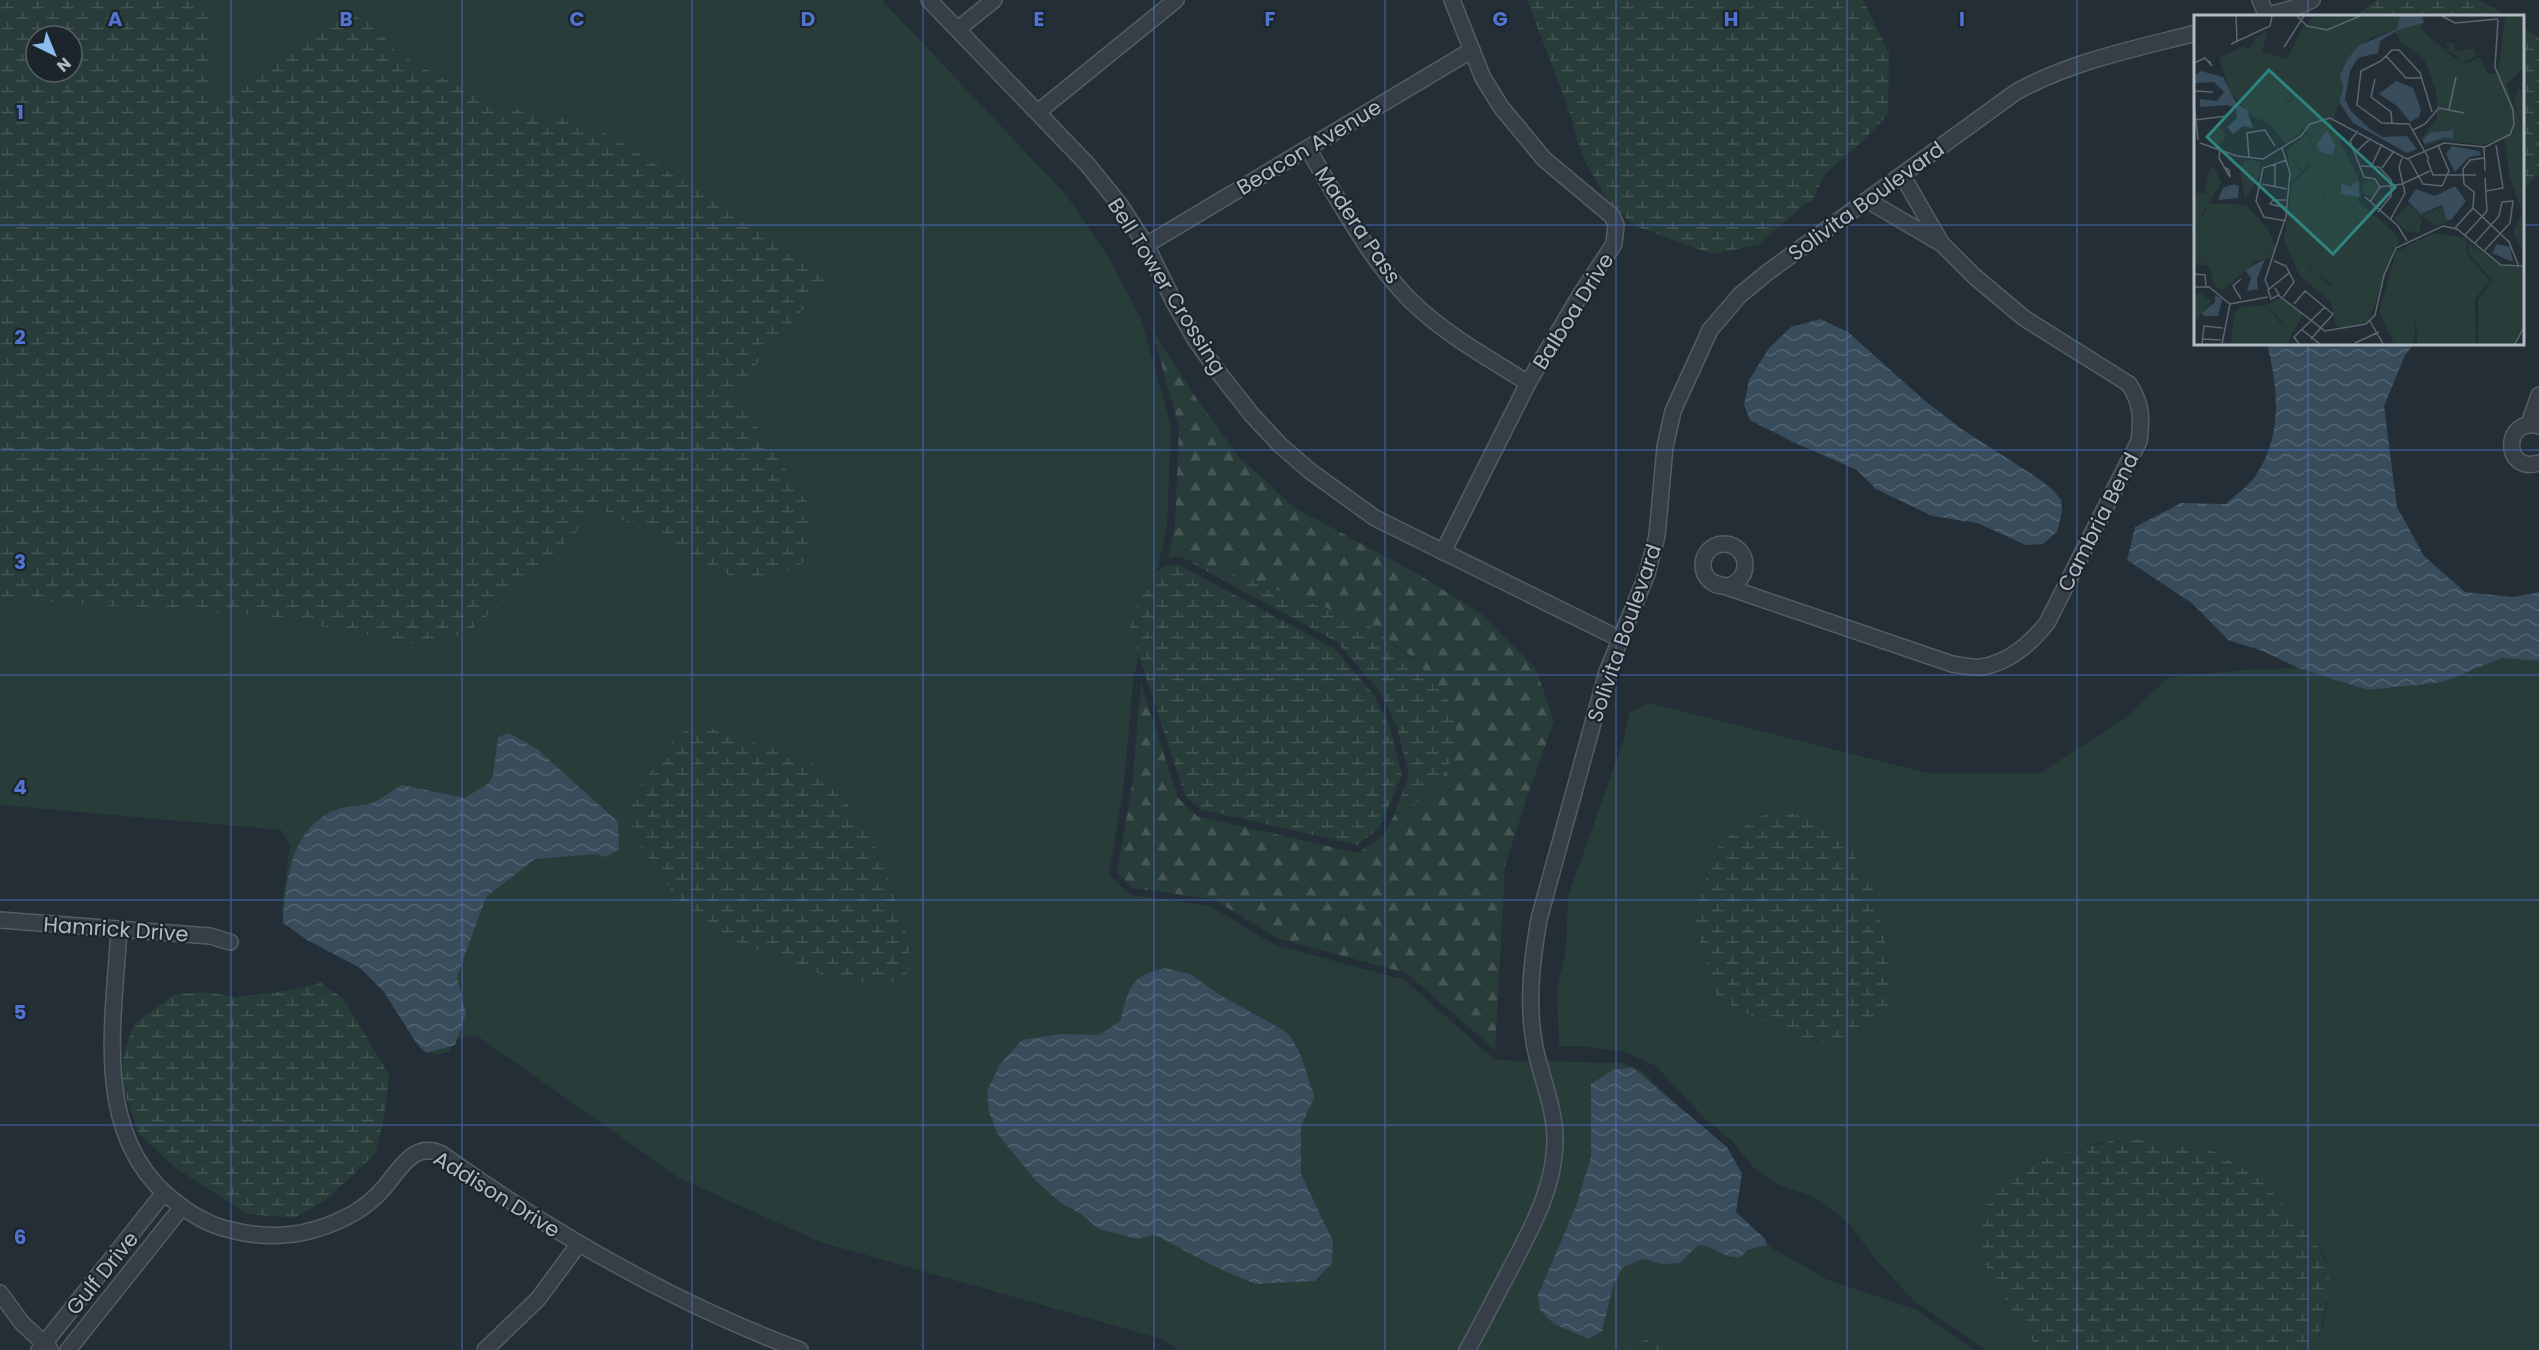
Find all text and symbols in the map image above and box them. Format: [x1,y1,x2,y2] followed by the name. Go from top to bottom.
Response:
[108,5,123,33] text: A
[339,5,353,33] text: B
[569,5,585,33] text: C
[801,5,815,33] text: D
[1034,5,1044,33] text: E
[1265,5,1276,33] text: F
[1492,5,1508,33] text: G
[1724,5,1738,33] text: H
[1959,5,1965,33] text: I
[2194,15,2524,345] inset map
[24,24,84,84] north arrow
[52,52,76,77] text: N
[1231,92,1387,202] street label: Beacon Avenue
[16,98,24,126] text: 1
[1782,134,1950,268] street label: Solivita Boulevard
[1308,161,1408,289] street label: Madera Pass
[1101,192,1233,380] street label: Bell Tower Crossing
[1526,247,1620,375] street label: Balboa Drive
[14,323,26,351] text: 2
[2050,447,2146,597] street label: Cambria Bend
[1580,540,1668,726] street label: Solivita Boulevard
[14,548,26,576] text: 3
[13,773,27,801] text: 4
[43,909,189,949] street label: Hamrick Drive
[14,998,27,1026] text: 5
[428,1144,566,1244] street label: Addison Drive
[14,1223,26,1251] text: 6
[59,1225,145,1321] street label: Gulf Drive

